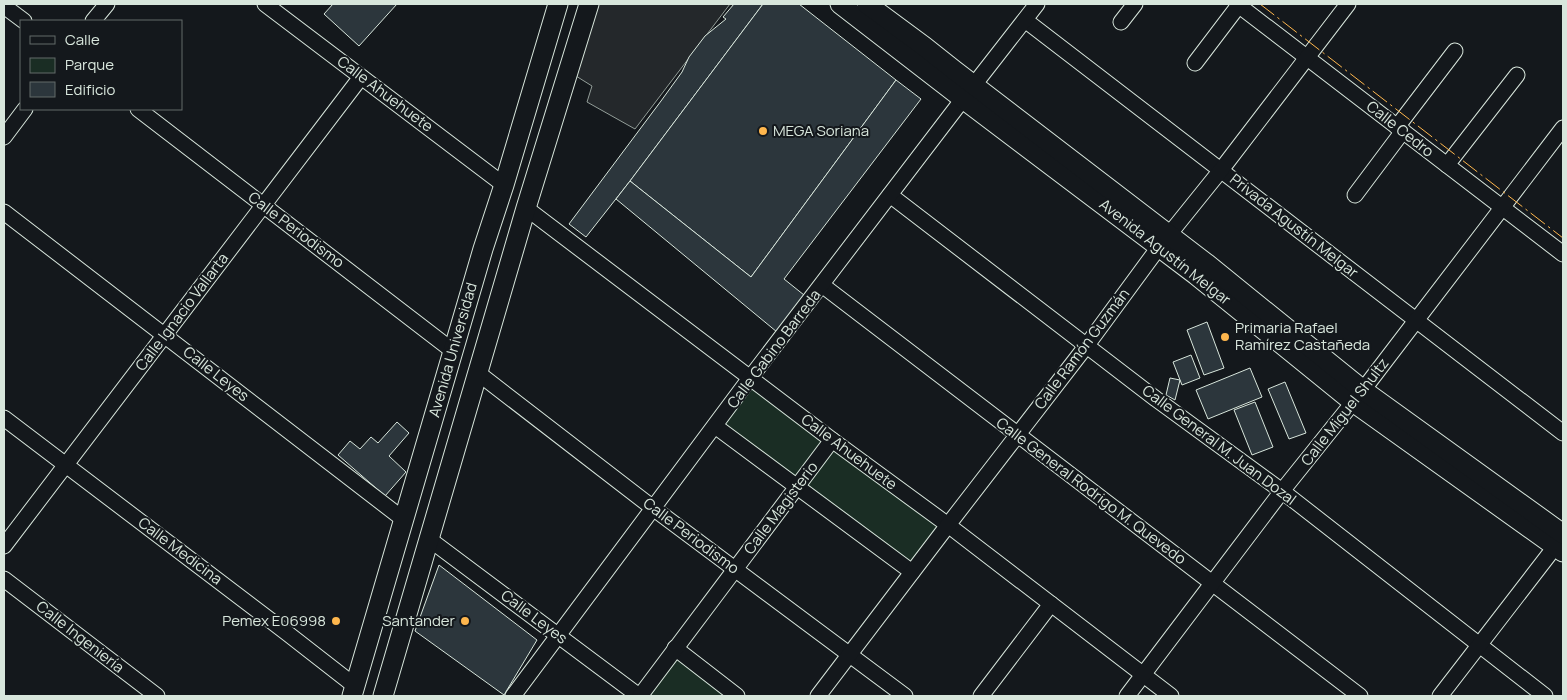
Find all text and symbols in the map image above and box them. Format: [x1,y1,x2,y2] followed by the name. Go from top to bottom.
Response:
[20,20,182,110] legend
[65,29,100,50] text: Calle
[333,51,438,137] street label: Calle Ahuehuete
[65,54,114,75] text: Parque
[65,79,116,100] text: Edificio
[1362,96,1439,162] street label: Calle Cedro
[773,120,869,141] place label: MEGA Soriana
[757,125,769,137] marker: MEGA Soriana
[1226,169,1363,283] street label: Privada Agustín Melgar
[244,187,349,273] street label: Calle Periodismo
[1095,194,1236,310] street label: Avenida Agustín Melgar
[130,248,233,375] street label: Calle Ignacio Vallarta
[423,280,482,420] street label: Avenida Universidad
[1029,284,1134,414] street label: Calle Ramón Guzmán
[722,285,825,413] street label: Calle Gabino Barreda
[1235,317,1370,355] place label: Primaria Rafael Ramírez Castañeda
[1219,331,1231,343] marker: Primaria Rafael Ramírez Castañeda
[179,341,254,406] street label: Calle Leyes
[1296,353,1393,470] street label: Calle Miguel Shultz
[1138,380,1301,510] street label: Calle General M. Juan Dozal
[797,409,902,495] street label: Calle Ahuehuete
[992,412,1191,569] street label: Calle General Rodrigo M. Quevedo
[739,457,823,558] street label: Calle Magisterio
[639,493,744,579] street label: Calle Periodismo
[134,512,227,589] street label: Calle Medicina
[497,585,572,649] street label: Calle Leyes
[32,596,129,678] street label: Calle Ingeniería
[222,610,326,631] place label: Pemex E06998
[382,610,456,631] place label: Santander
[330,615,342,627] marker: Pemex E06998
[459,615,471,627] marker: Santander

